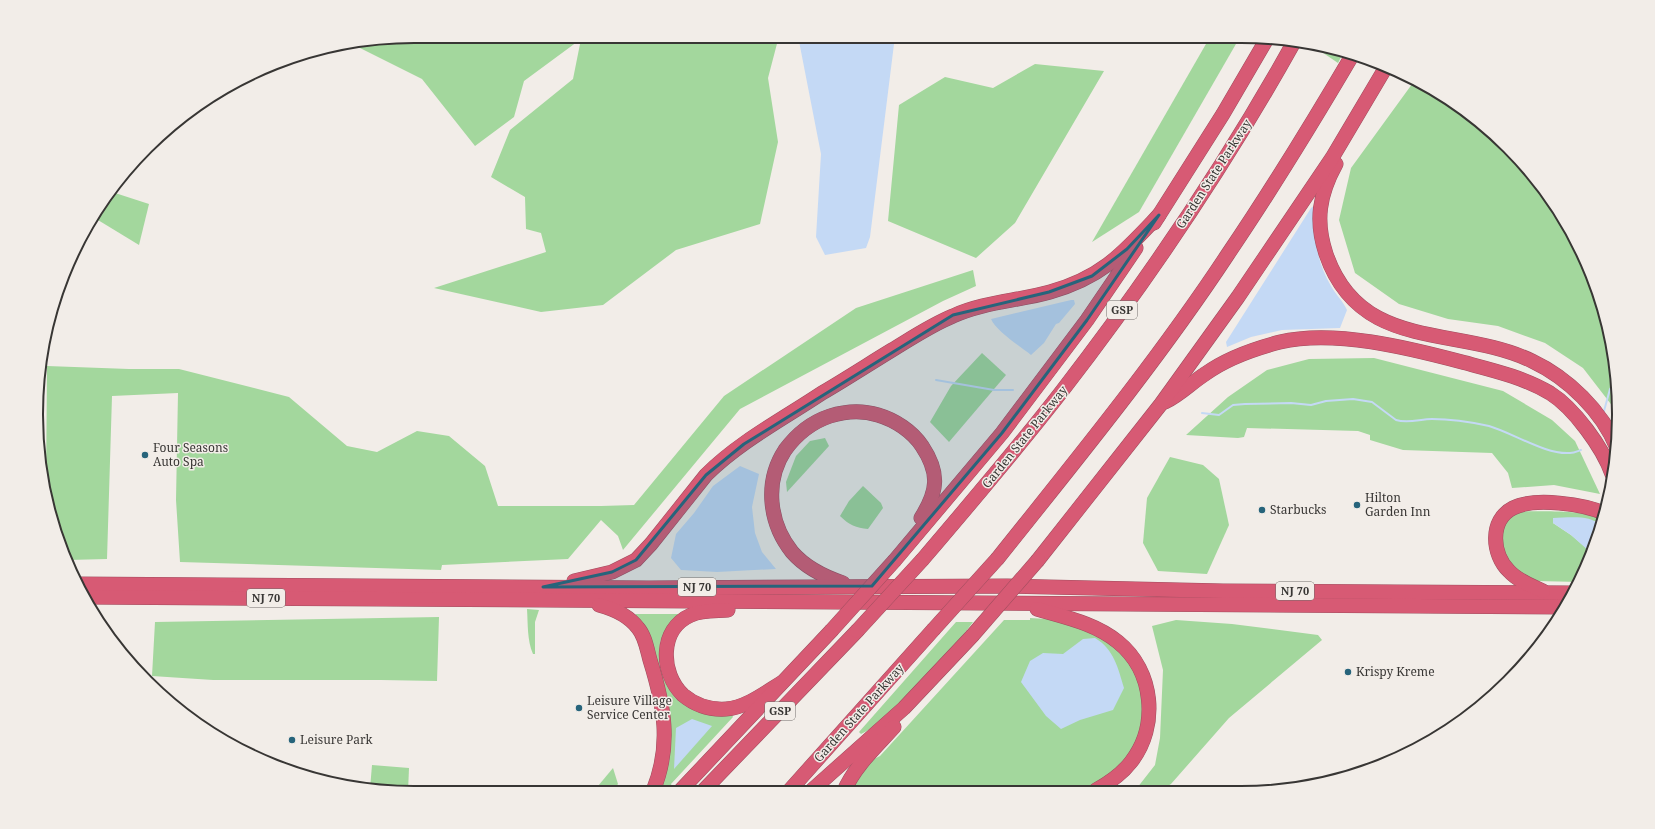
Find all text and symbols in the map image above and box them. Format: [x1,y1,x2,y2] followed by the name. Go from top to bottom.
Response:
[1172,116,1255,232] street label: Garden State Parkway
[1107,301,1137,319] road number: GSP
[978,382,1071,491] street label: Garden State Parkway
[153,439,228,470] place label: Four Seasons Auto Spa
[140,450,150,460] marker: Four Seasons Auto Spa
[1365,489,1431,520] place label: Hilton Garden Inn
[1352,500,1362,510] marker: Hilton Garden Inn
[1270,501,1327,518] place label: Starbucks
[1257,505,1267,515] marker: Starbucks
[678,578,716,596] road number: NJ 70
[1276,582,1314,600] road number: NJ 70
[247,589,285,607] road number: NJ 70
[810,660,908,766] street label: Garden State Parkway
[1356,663,1435,680] place label: Krispy Kreme
[1343,667,1353,677] marker: Krispy Kreme
[587,692,672,723] place label: Leisure Village Service Center
[765,702,795,720] road number: GSP
[574,703,584,713] marker: Leisure Village Service Center
[300,731,374,748] place label: Leisure Park
[287,735,297,745] marker: Leisure Park

